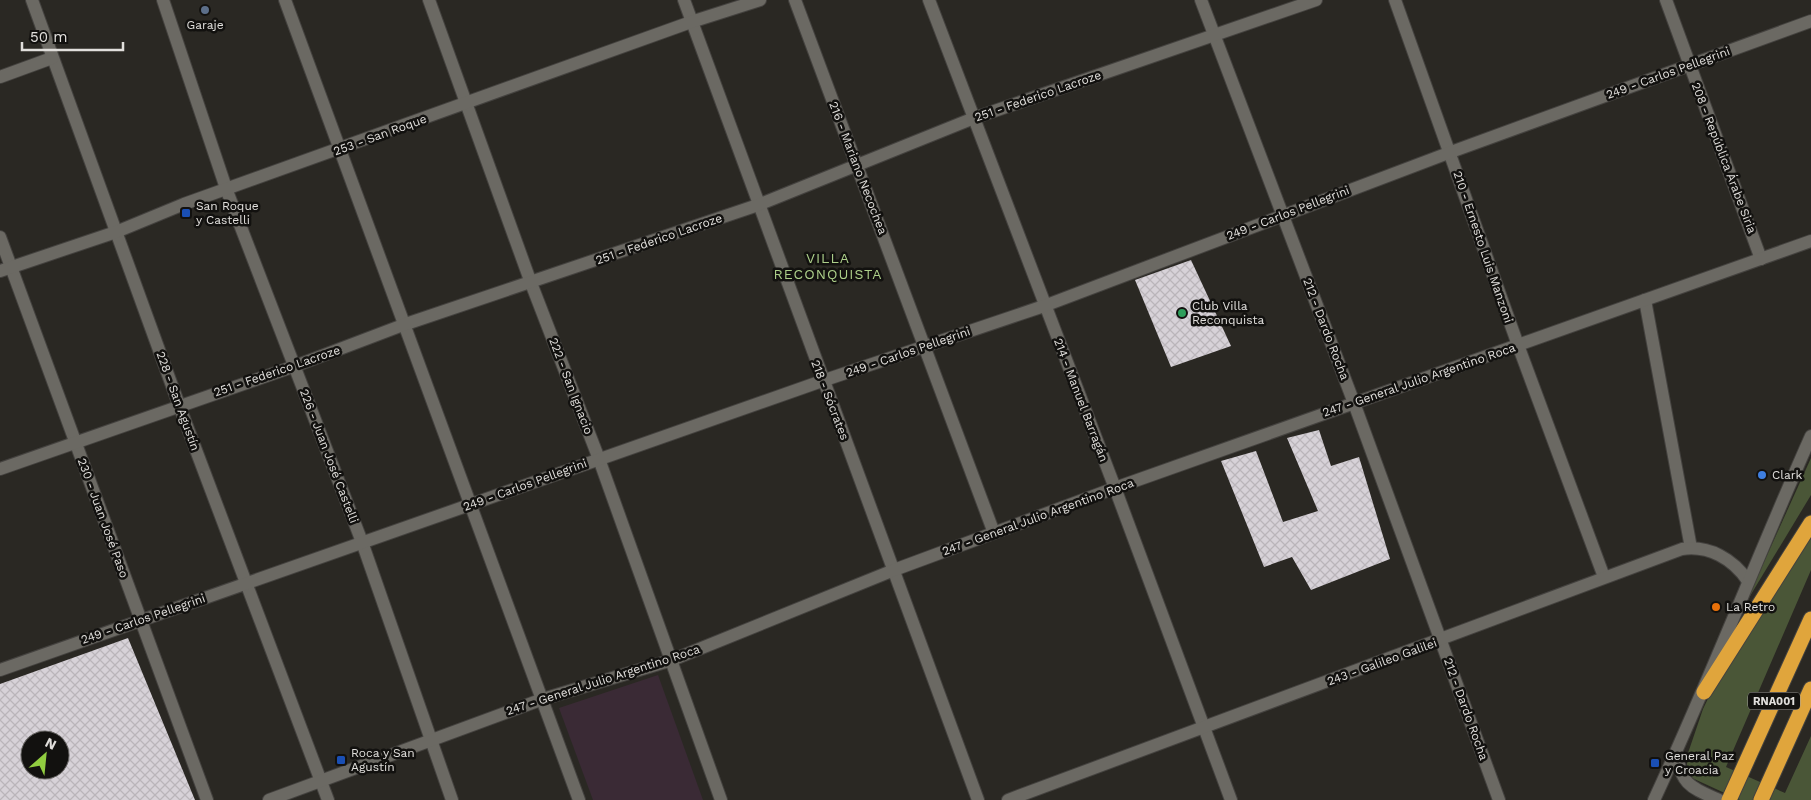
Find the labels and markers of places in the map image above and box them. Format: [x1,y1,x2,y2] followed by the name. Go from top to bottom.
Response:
[199,4,211,16] marker: Garaje
[186,18,224,32] place label: Garaje
[196,199,259,227] place label: San Roque y Castelli
[180,207,192,219] marker: San Roque y Castelli
[1192,299,1265,327] place label: Club Villa Reconquista
[1176,307,1188,319] marker: Club Villa Reconquista
[1772,468,1803,482] place label: Clark
[1756,469,1768,481] marker: Clark
[1726,600,1775,614] place label: La Retro
[1710,601,1722,613] marker: La Retro
[351,746,415,774] place label: Roca y San Agustín
[1665,749,1734,777] place label: General Paz y Croacia
[335,754,347,766] marker: Roca y San Agustín
[1649,757,1661,769] marker: General Paz y Croacia

